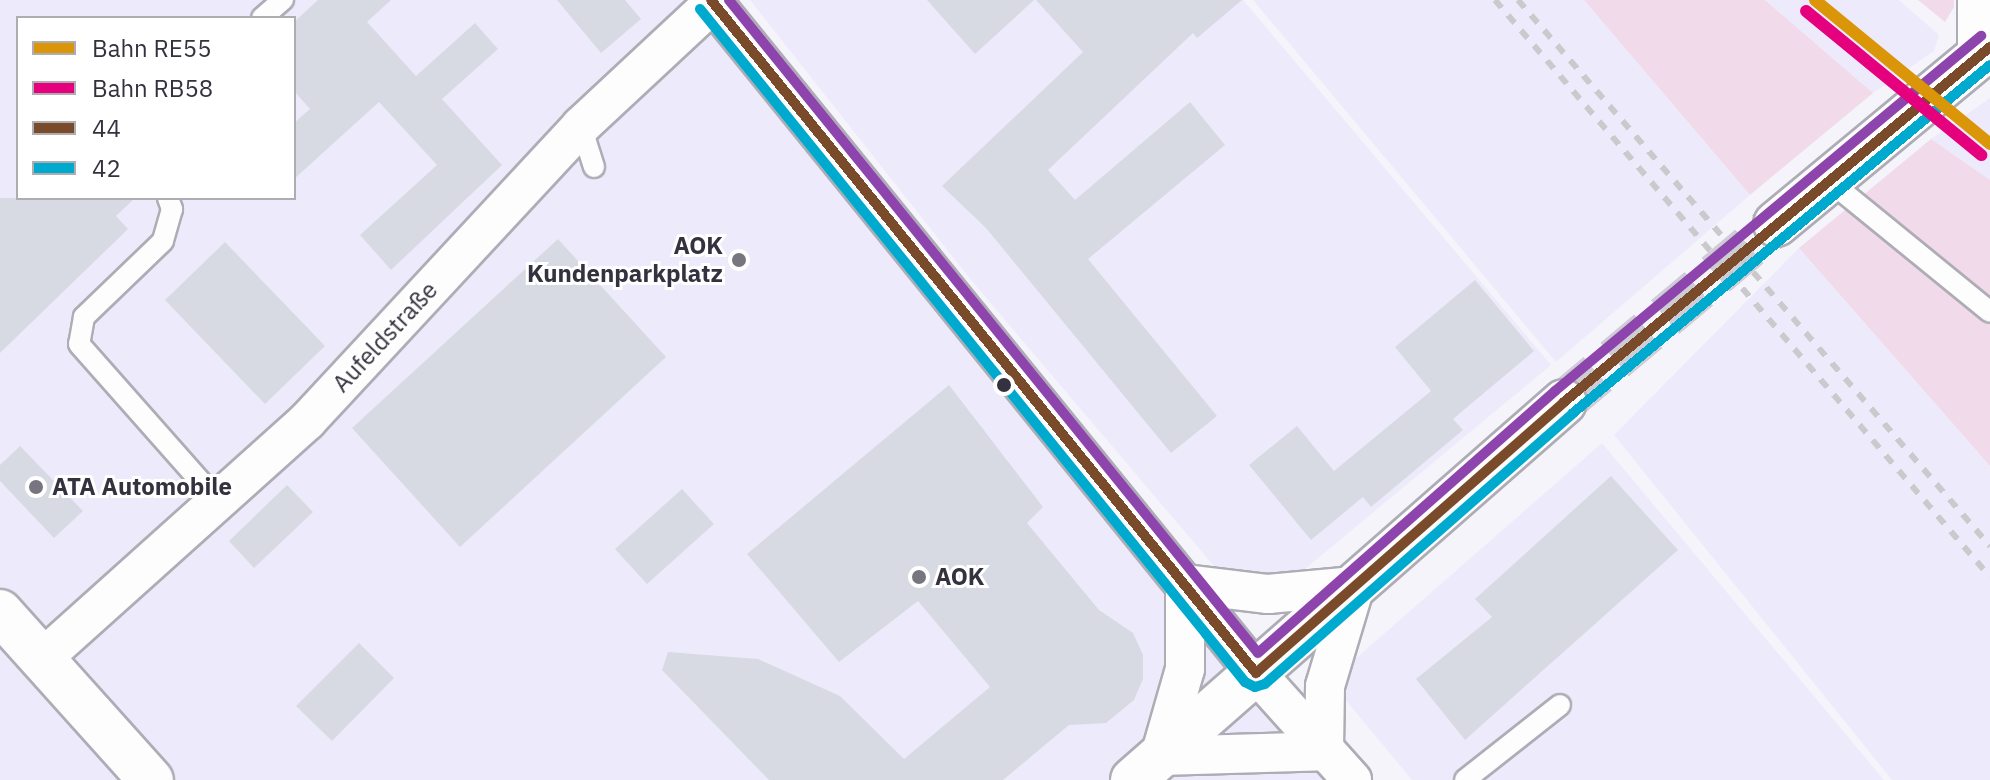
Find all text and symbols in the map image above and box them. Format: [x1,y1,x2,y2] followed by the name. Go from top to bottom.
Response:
[16,16,296,200] legend
[92,32,212,64] text: Bahn RE55
[92,72,213,104] text: Bahn RB58
[92,112,121,144] text: 44
[92,152,121,184] text: 42
[527,232,723,288] place label: AOK Kundenparkplatz
[730,251,748,269] marker: AOK Kundenparkplatz
[327,276,443,398] street label: Aufeldstraße
[996,377,1012,393] unlabelled marker
[52,473,232,501] place label: ATA Automobile
[27,478,45,496] marker: ATA Automobile
[935,563,985,591] place label: AOK
[910,568,928,586] marker: AOK

